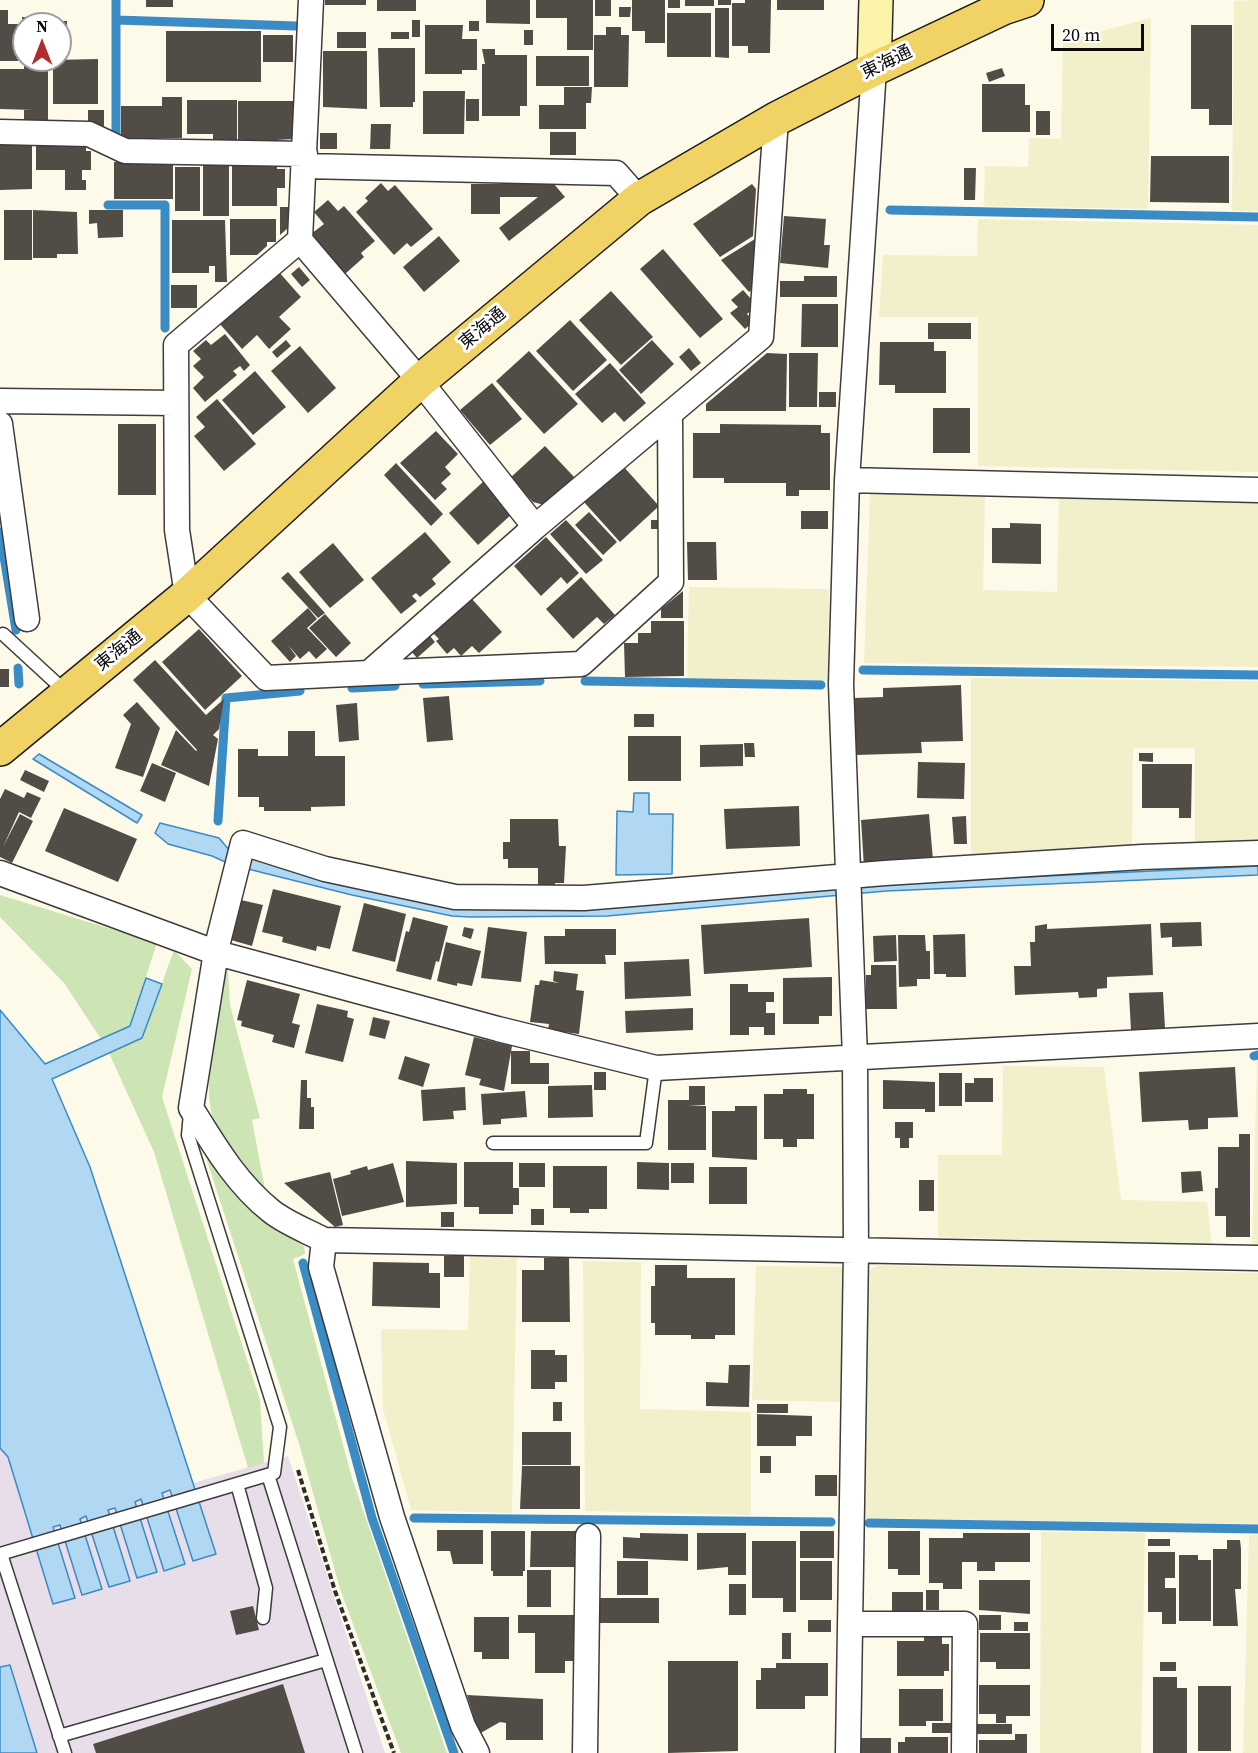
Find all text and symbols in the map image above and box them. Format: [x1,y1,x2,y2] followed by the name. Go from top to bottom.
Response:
[12,12,72,72] north arrow
[1054,12,1147,50] scale bar
[36,15,48,37] text: N
[1062,22,1100,47] text: 20 m
[858,41,916,85] street label: 東海通
[455,303,511,355] street label: 東海通
[91,626,147,676] street label: 東海通

